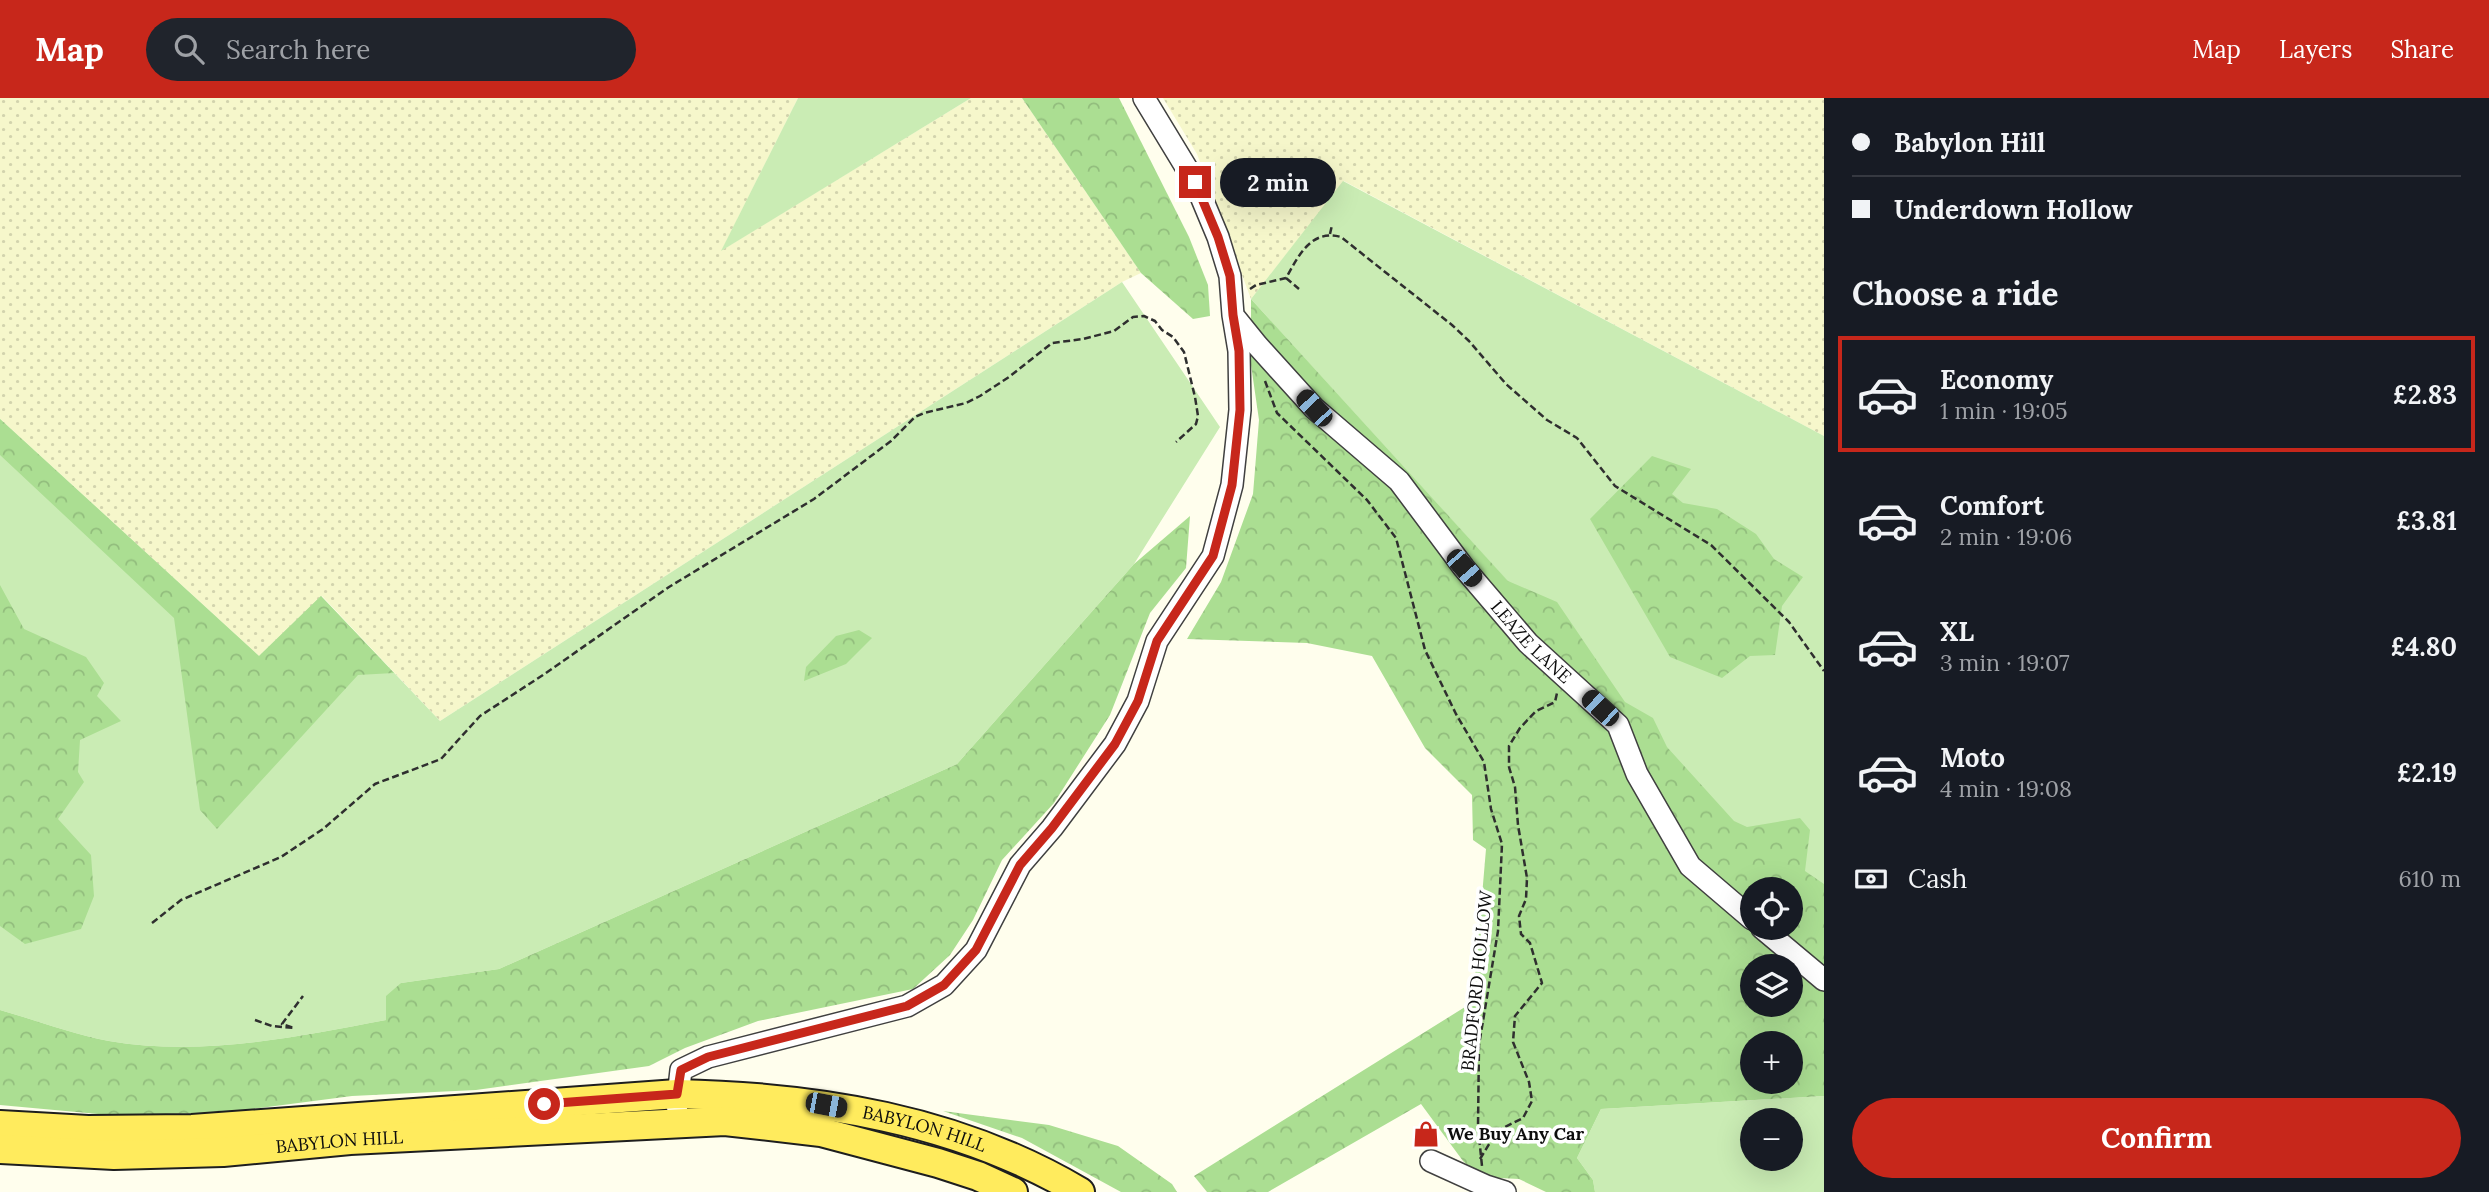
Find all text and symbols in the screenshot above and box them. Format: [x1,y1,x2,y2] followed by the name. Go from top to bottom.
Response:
[146,18,636,81] search box
[35,28,104,70] text: Map
[170,30,208,68] icon: search
[226,33,370,66] text: Search here
[2192,34,2241,65] text: Map
[2279,34,2352,65] text: Layers
[2390,34,2454,65] text: Share
[1894,126,2045,159] text: Babylon Hill
[1220,158,1335,206] callout: 2 min
[1179,166,1211,198] route end
[1247,168,1309,197] text: 2 min
[1894,193,2133,226] text: Underdown Hollow
[1852,273,2059,314] text: Choose a ride
[1856,363,1919,426] icon: car
[1940,363,2053,396] text: Economy
[2393,378,2457,411] text: £2.83
[1292,385,1337,431] car
[1940,396,2068,425] text: 1 min · 19:05
[1856,489,1919,552] icon: car
[1940,489,2044,522] text: Comfort
[2396,504,2457,537] text: £3.81
[1940,522,2072,551] text: 2 min · 19:06
[1443,545,1486,591] car
[1486,596,1577,688] street label: LEAZE LANE
[1856,615,1919,678] icon: car
[1940,615,1974,648] text: XL
[2390,630,2457,663] text: £4.80
[1940,648,2070,677] text: 3 min · 19:07
[1578,686,1623,730] car
[1856,741,1919,804] icon: car
[1940,741,2005,774] text: Moto
[2397,756,2457,789] text: £2.19
[1940,774,2072,803] text: 4 min · 19:08
[1852,860,1890,898] icon: cash
[1908,862,1967,895] text: Cash
[2398,864,2461,893] text: 610 m
[1740,877,1803,1171] map controls
[1740,877,1803,940] button: locate
[1456,888,1498,1072] street label: BRADFORD HOLLOW
[1740,954,1803,1017] button: layers
[1740,1031,1803,1094] button: +
[528,1088,560,1120] route start
[804,1091,849,1119] car
[1852,1098,2461,1178] button: Confirm
[861,1100,990,1157] street label: BABYLON HILL
[1740,1108,1803,1171] button: −
[1411,1119,1441,1149] shop icon: We Buy Any Car
[1447,1122,1584,1145] place label: We Buy Any Car
[275,1125,404,1158] street label: BABYLON HILL

